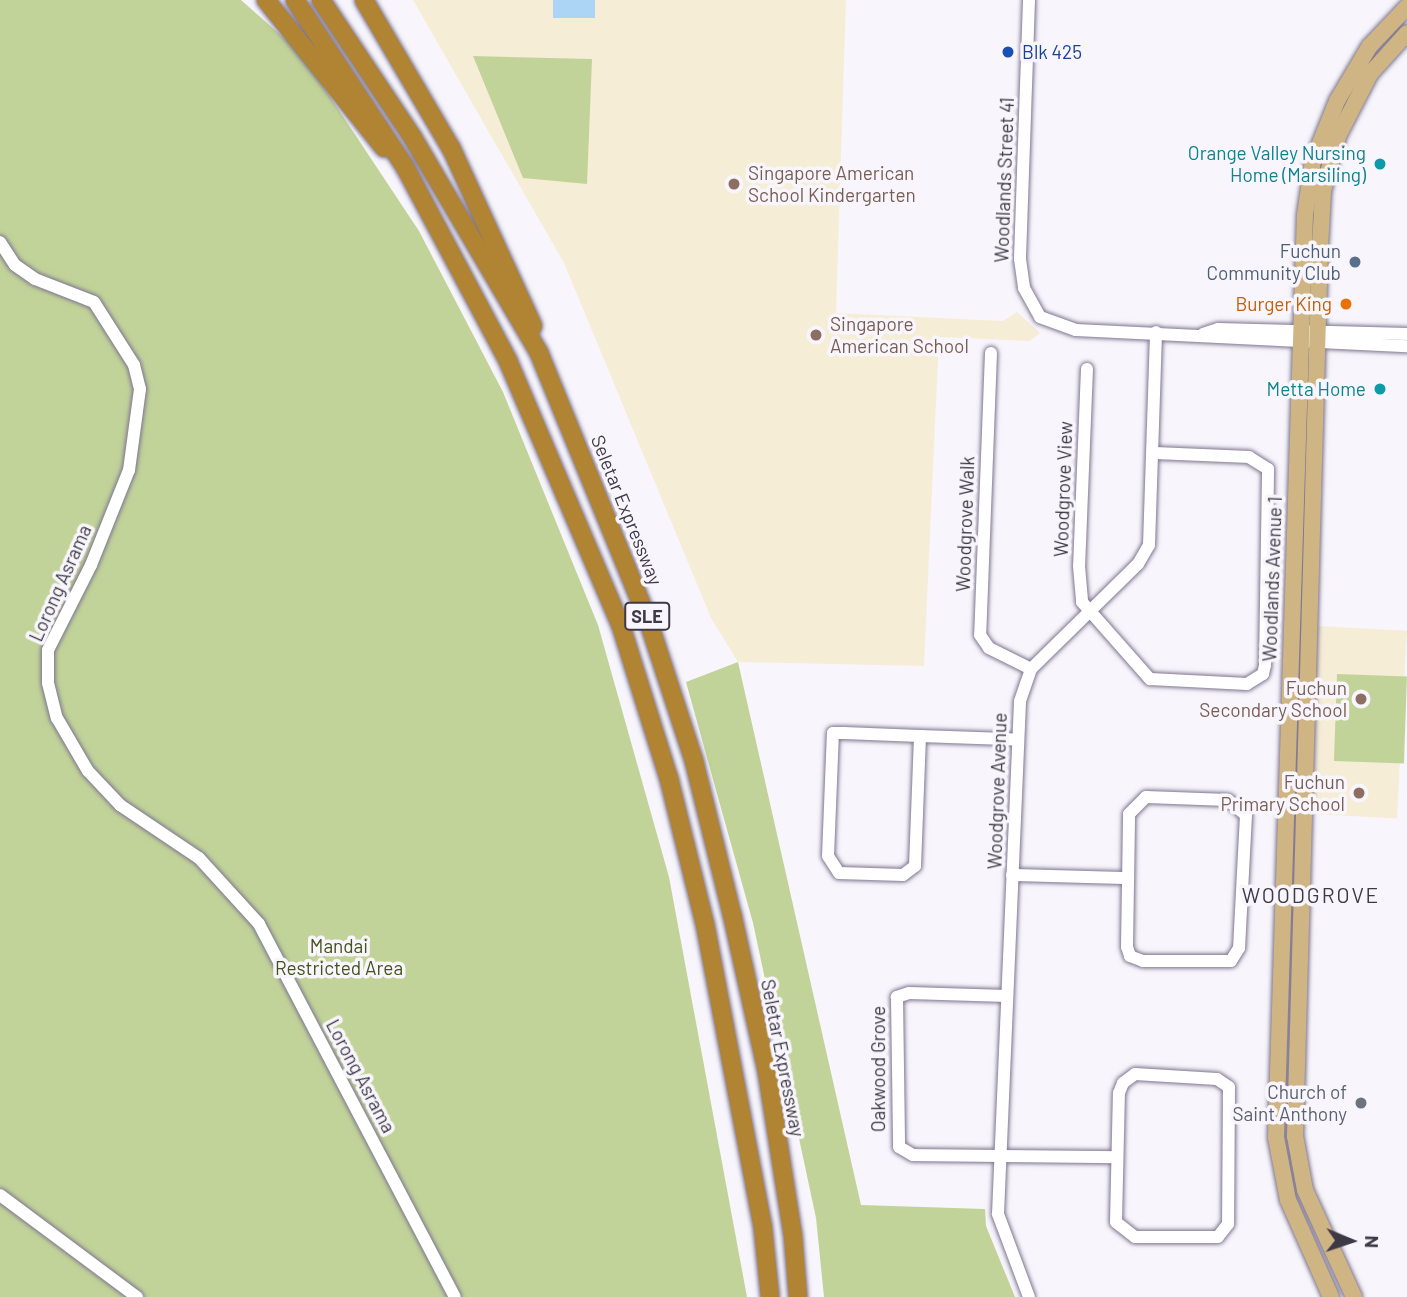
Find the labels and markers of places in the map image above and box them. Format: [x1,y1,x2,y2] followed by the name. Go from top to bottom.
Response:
[1022,41,1082,63] place label: Blk 425
[1000,44,1016,60] marker: Blk 425
[1188,142,1366,186] place label: Orange Valley Nursing Home (Marsiling)
[1372,156,1388,172] marker: Orange Valley Nursing Home (Marsiling)
[748,162,916,206] place label: Singapore American School Kindergarten
[726,176,742,192] marker: Singapore American School Kindergarten
[1206,240,1341,284] place label: Fuchun Community Club
[1347,254,1363,270] marker: Fuchun Community Club
[1236,293,1332,315] place label: Burger King
[1338,296,1354,312] marker: Burger King
[830,313,969,357] place label: Singapore American School
[808,327,824,343] marker: Singapore American School
[1267,378,1366,400] place label: Metta Home
[1372,381,1388,397] marker: Metta Home
[1199,677,1347,721] place label: Fuchun Secondary School
[1353,691,1369,707] marker: Fuchun Secondary School
[1220,771,1345,815] place label: Fuchun Primary School
[1351,785,1367,801] marker: Fuchun Primary School
[1232,1081,1347,1125] place label: Church of Saint Anthony
[1353,1095,1369,1111] marker: Church of Saint Anthony

